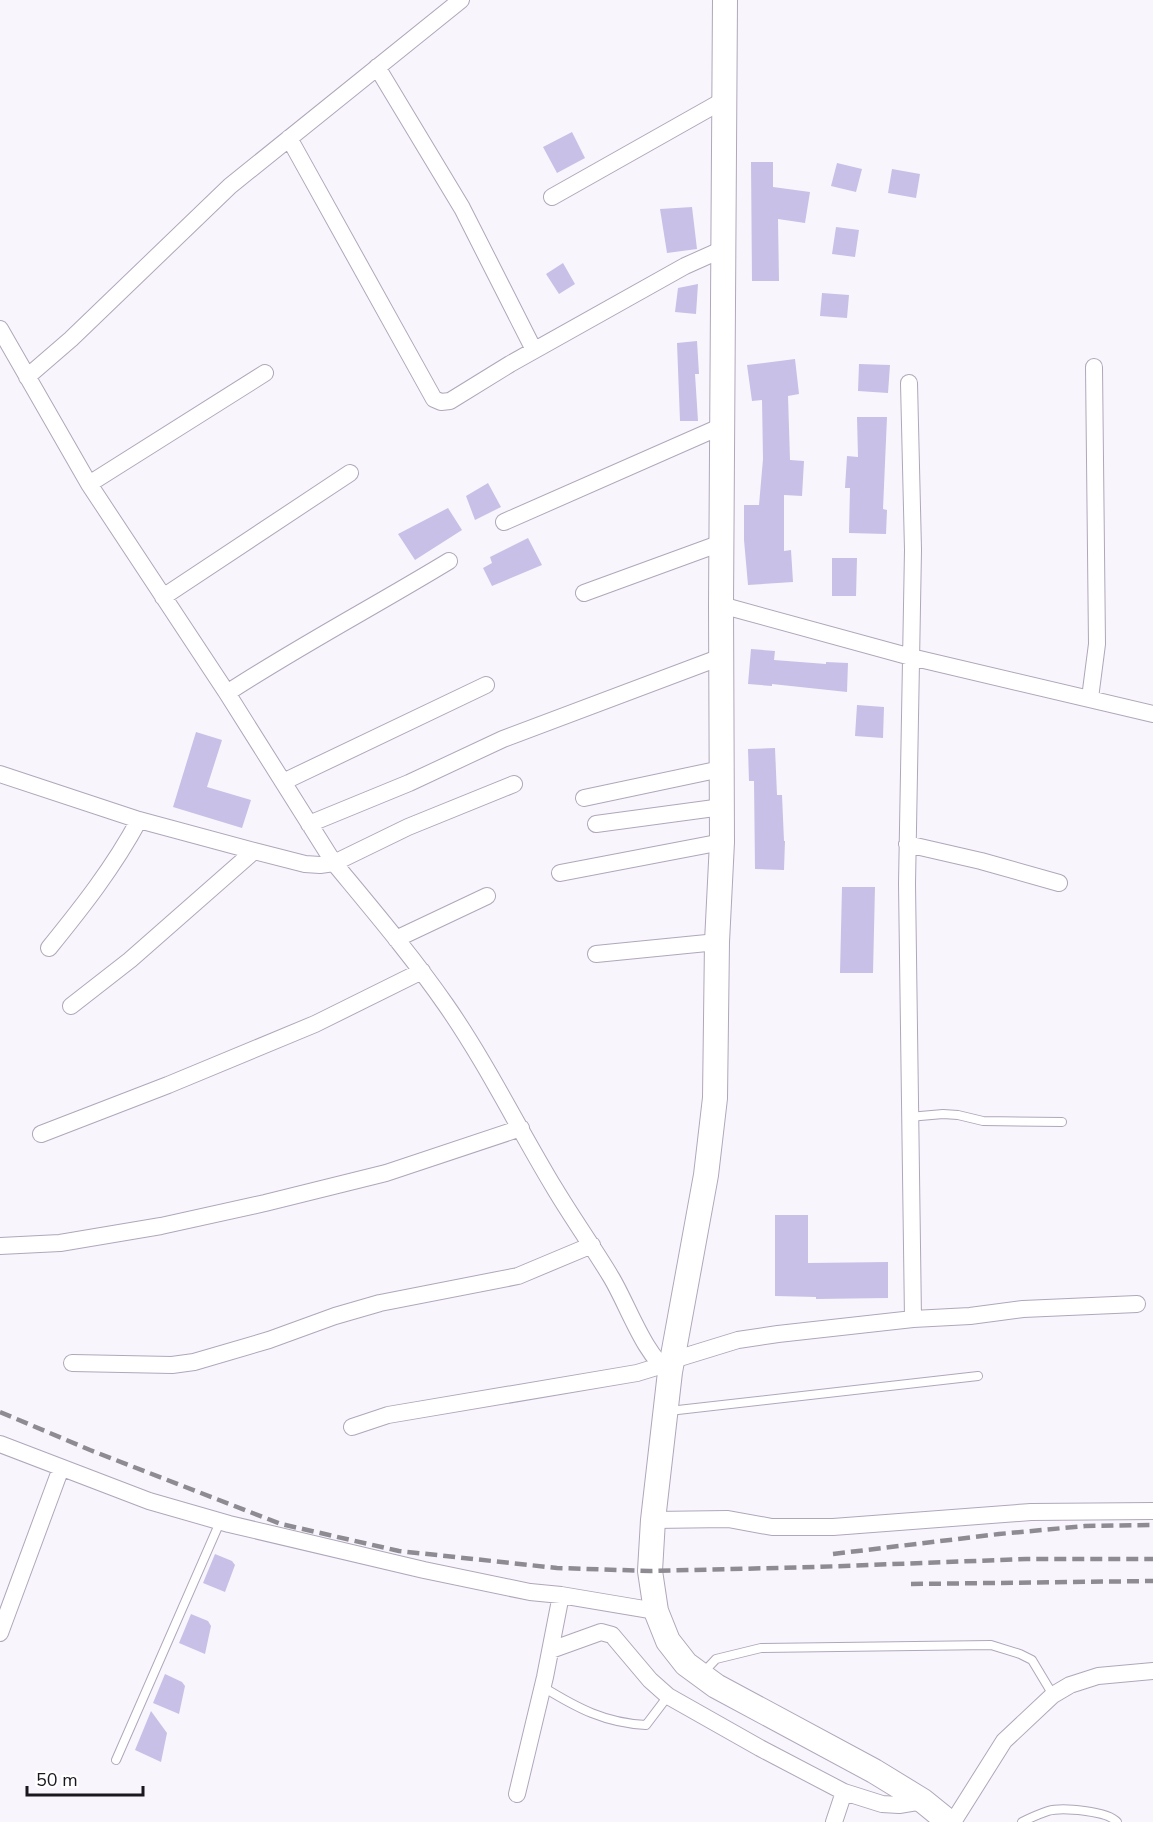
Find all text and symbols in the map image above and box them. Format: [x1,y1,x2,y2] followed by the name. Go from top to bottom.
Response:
[27,1759,142,1797] scale bar
[36,1768,78,1792] text: 50 m

